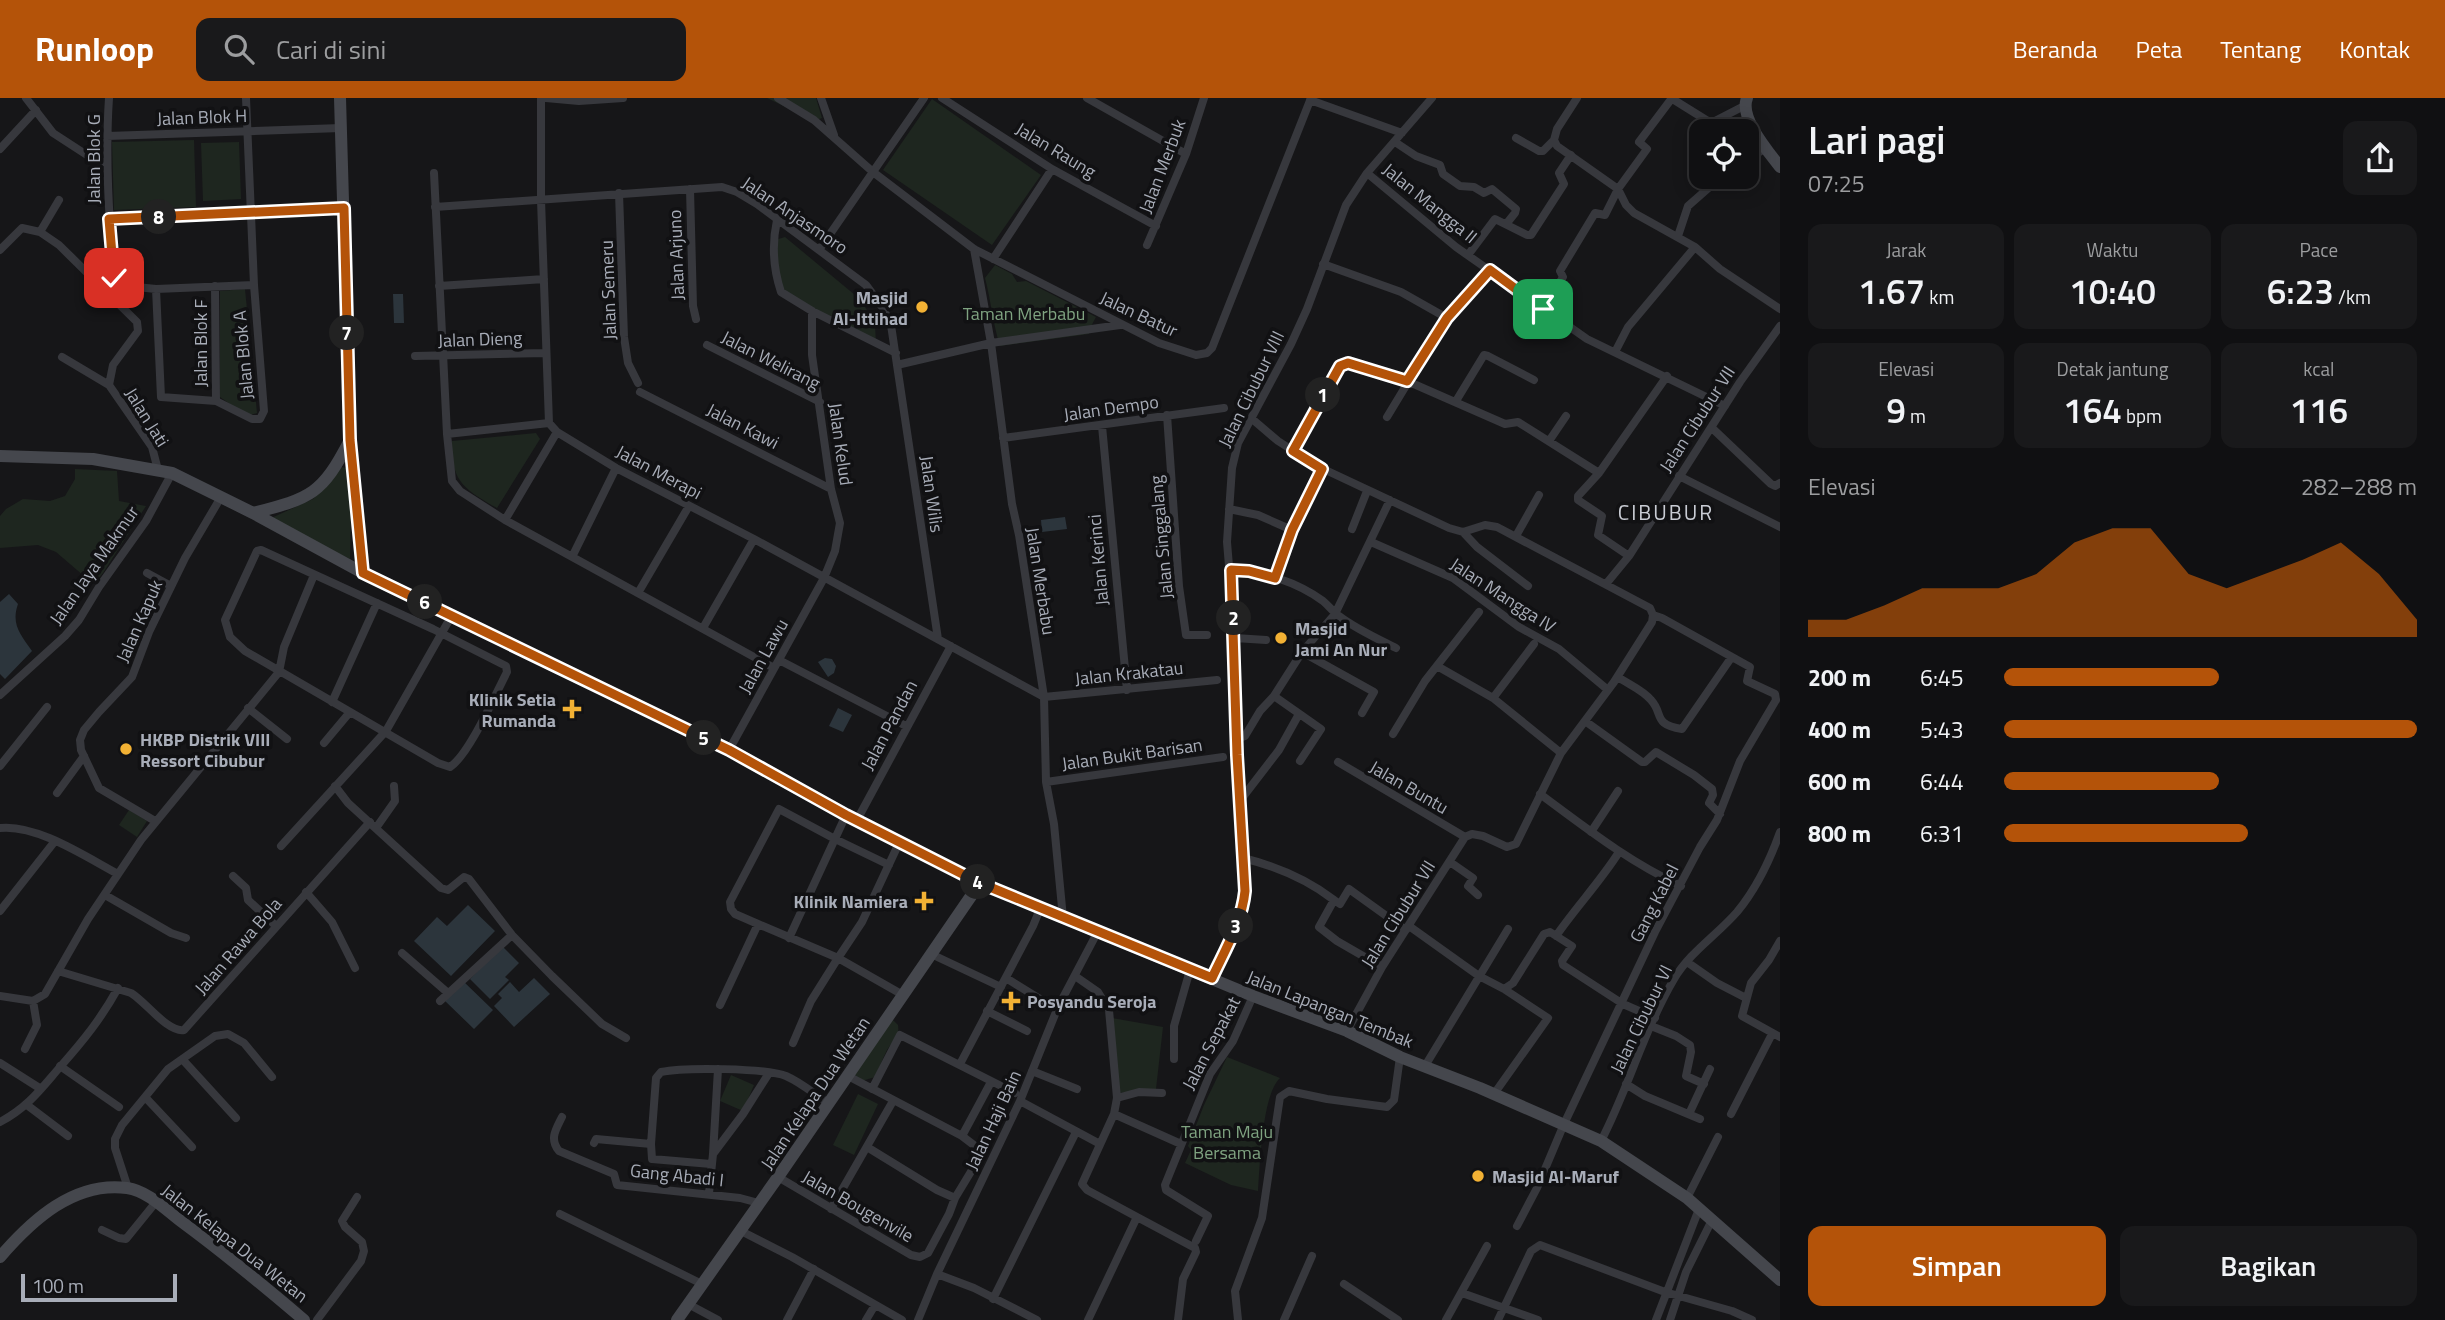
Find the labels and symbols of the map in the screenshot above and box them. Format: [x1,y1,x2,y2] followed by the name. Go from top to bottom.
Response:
[156,102,248,132] street label: Jalan Blok H
[80,114,107,204] street label: Jalan Blok G
[1011,115,1101,185] street label: Jalan Raung
[1132,115,1192,217] street label: Jalan Merbuk
[1377,156,1483,250] street label: Jalan Mangga II
[737,169,853,261] street label: Jalan Anjasmoro
[142,200,176,234] pin: 8
[661,209,691,301] street label: Jalan Arjuno
[593,240,623,340] street label: Jalan Semeru
[84,248,144,308] pin
[1513,279,1573,339] pin
[833,284,908,332] place label: Masjid Al-Ittihad
[1096,284,1182,344] street label: Jalan Batur
[187,299,214,387] street label: Jalan Blok F
[914,299,930,315] marker: Masjid Al-Ittihad
[963,300,1085,327] park label: Taman Merbabu
[226,309,260,401] street label: Jalan Blok A
[330,316,364,350] pin: 7
[717,323,825,397] street label: Jalan Welirang
[437,324,523,354] street label: Jalan Dieng
[1211,326,1291,452] street label: Jalan Cibubur VIII
[1652,360,1742,478] street label: Jalan Cibubur VII
[1306,378,1340,412] pin: 1
[118,382,176,452] street label: Jalan Jati
[1062,388,1160,428] street label: Jalan Dempo
[702,396,784,456] street label: Jalan Kawi
[822,401,860,487] street label: Jalan Kelud
[611,438,707,506] street label: Jalan Merapi
[913,454,951,534] street label: Jalan Wilis
[1142,474,1180,600] street label: Jalan Singgalang
[1618,496,1714,528] district label: CIBUBUR
[43,500,145,630] street label: Jalan Jaya Makmur
[1081,513,1115,607] street label: Jalan Kerinci
[1019,525,1063,637] street label: Jalan Merbabu
[1445,551,1562,640] street label: Jalan Mangga IV
[109,575,169,667] street label: Jalan Kapuk
[408,584,442,620] pin: 6
[1216,601,1252,636] pin: 2
[731,614,795,698] street label: Jalan Lawu
[1295,615,1388,663] place label: Masjid Jami An Nur
[1273,630,1289,646] marker: Masjid Jami An Nur
[1073,654,1185,692] street label: Jalan Krakatau
[854,675,924,775] street label: Jalan Pandan
[469,686,556,734] place label: Klinik Setia Rumanda
[562,699,582,719] marker: Klinik Setia Rumanda
[686,720,722,756] pin: 5
[140,726,270,774] place label: HKBP Distrik VIII Ressort Cibubur
[1060,731,1204,777] street label: Jalan Bukit Barisan
[118,741,134,757] marker: HKBP Distrik VIII Ressort Cibubur
[1365,754,1453,820] street label: Jalan Buntu
[1354,855,1442,973] street label: Jalan Cibubur VII
[1623,859,1685,947] street label: Gang Kabel
[960,864,996,900] pin: 4
[794,888,908,915] place label: Klinik Namiera
[188,891,288,1001] street label: Jalan Rawa Bola
[914,891,934,911] marker: Klinik Namiera
[1218,908,1254,944] pin: 3
[1603,960,1679,1078] street label: Jalan Cibubur VI
[1243,963,1418,1055] street label: Jalan Lapangan Tembak
[1027,988,1156,1015] place label: Posyandu Seroja
[1001,991,1021,1011] marker: Posyandu Seroja
[1175,991,1247,1094] street label: Jalan Sepakat
[754,1011,876,1175] street label: Jalan Kelapa Dua Wetan
[958,1065,1028,1175] street label: Jalan Haji Bain
[1181,1118,1273,1166] park label: Taman Maju Bersama
[629,1157,725,1193] street label: Gang Abadi I
[797,1163,919,1249] street label: Jalan Bougenvile
[1492,1163,1620,1190] place label: Masjid Al-Maruf
[1470,1168,1486,1184] marker: Masjid Al-Maruf
[156,1177,314,1309] street label: Jalan Kelapa Dua Wetan
[21,1271,177,1303] scale bar

